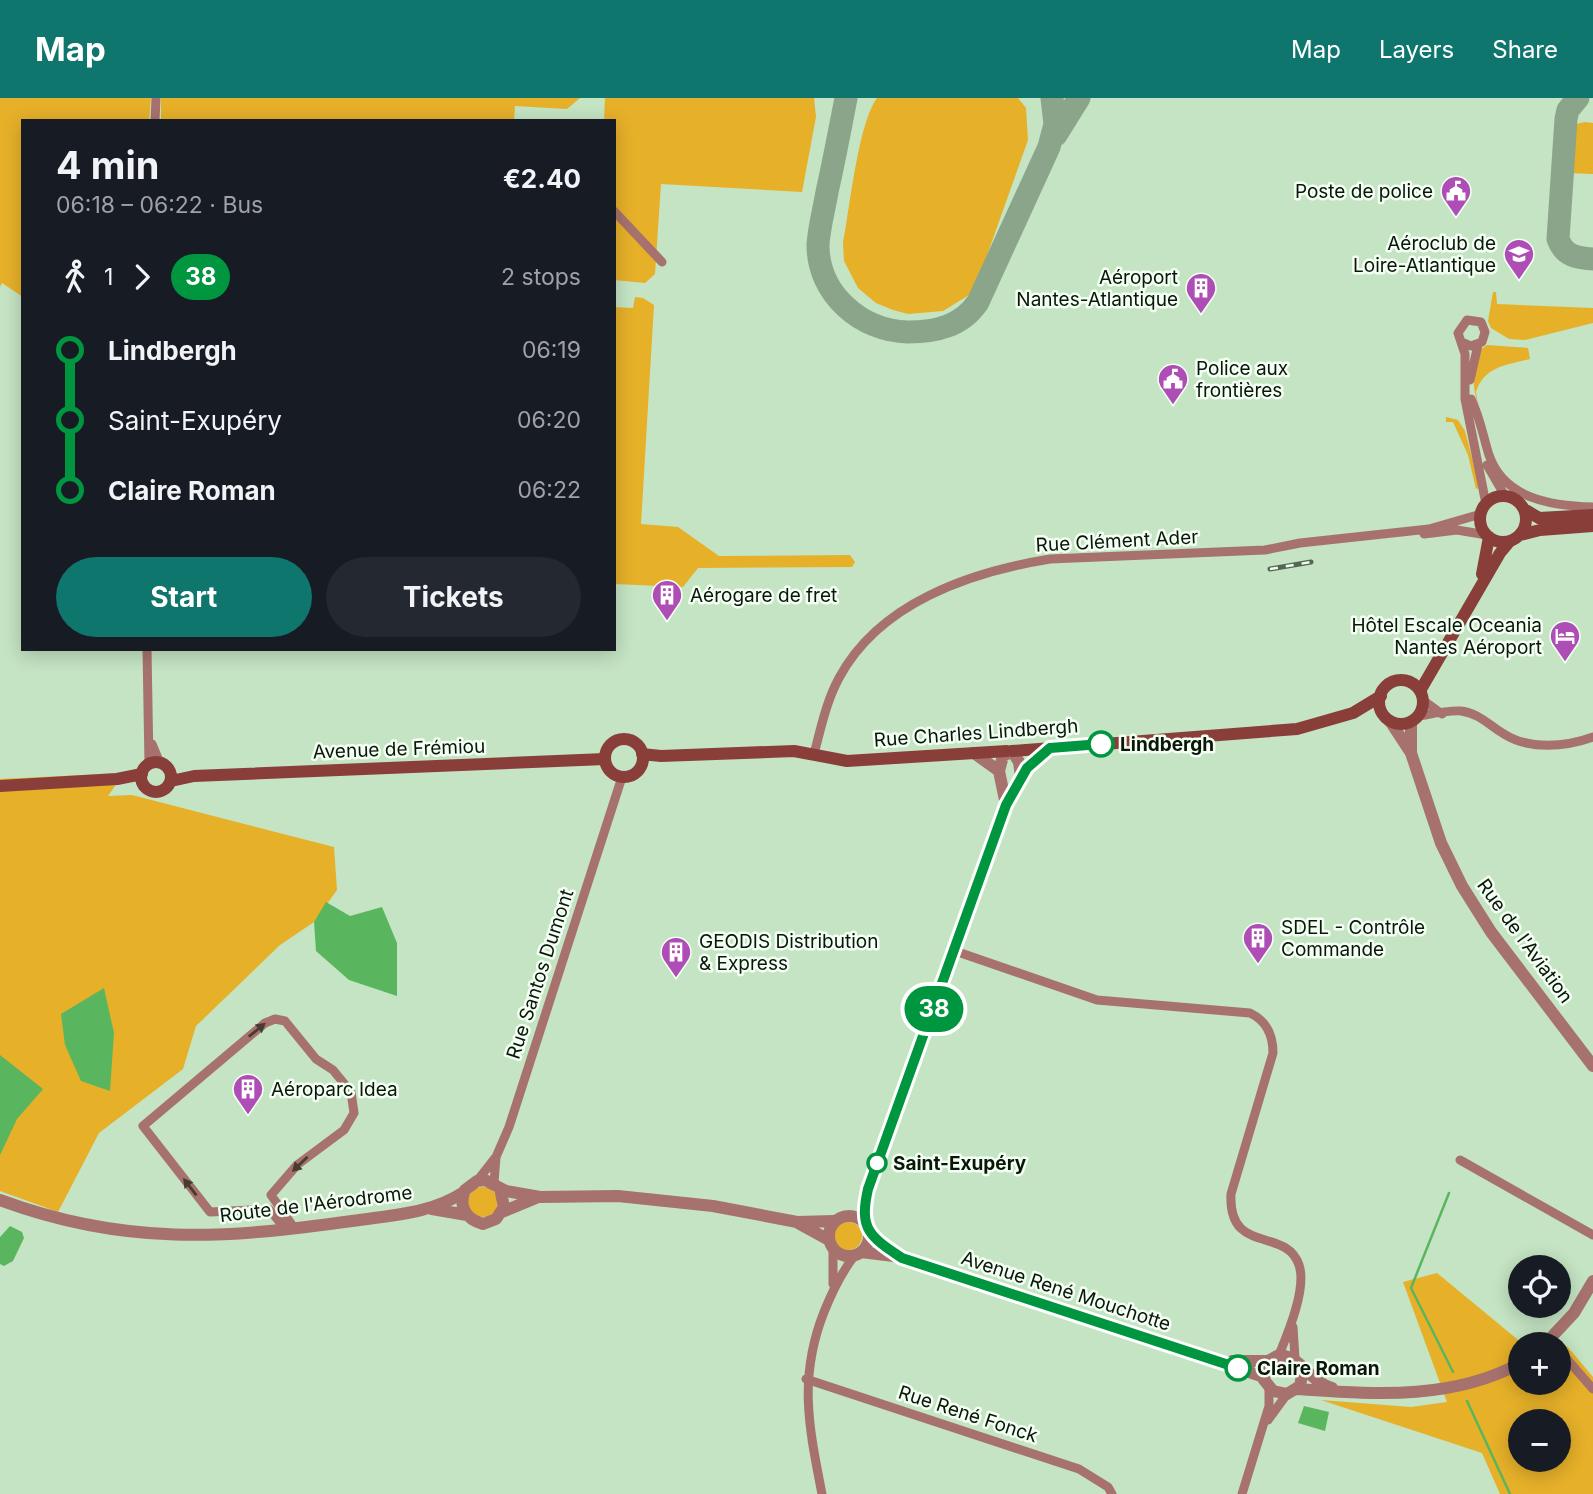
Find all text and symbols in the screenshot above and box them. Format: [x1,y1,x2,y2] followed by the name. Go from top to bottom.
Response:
[35,29,106,69] text: Map
[1291,35,1341,64] text: Map
[1379,35,1454,64] text: Layers
[1492,35,1558,64] text: Share
[56,142,159,188] text: 4 min
[503,163,581,194] text: €2.40
[1439,174,1473,218] public building icon: Poste de police
[1295,180,1433,203] place label: Poste de police
[56,191,263,219] text: 06:18 – 06:22 · Bus
[1353,232,1496,277] place label: Aéroclub de Loire-Atlantique
[1502,237,1536,281] school or university icon: Aéroclub de Loire-Atlantique
[56,258,94,296] icon: walk
[123,258,161,296] icon: forward
[185,262,216,291] text: 38
[104,263,113,291] text: 1
[501,263,581,291] text: 2 stops
[1016,266,1178,311] place label: Aéroport Nantes-Atlantique
[1184,271,1218,315] building icon: Aéroport Nantes-Atlantique
[108,335,237,366] text: Lindbergh
[522,336,581,364] text: 06:19
[1196,357,1288,402] place label: Police aux frontières
[1156,362,1190,406] public building icon: Police aux frontières
[108,405,282,436] text: Saint-Exupéry
[517,406,581,434] text: 06:20
[108,475,276,506] text: Claire Roman
[518,476,581,504] text: 06:22
[1035,525,1199,557] street label: Rue Clément Ader
[56,557,312,637] button: Start
[326,557,581,637] button: Tickets
[650,578,684,622] building icon: Aérogare de fret
[690,584,837,607] place label: Aérogare de fret
[1351,614,1542,659] place label: Hôtel Escale Oceania Nantes Aéroport
[1548,619,1582,663] hotel icon: Hôtel Escale Oceania Nantes Aéroport
[873,714,1079,752] street label: Rue Charles Lindbergh
[1088,731,1114,757] marker: Lindbergh
[1120,733,1214,756] place label: Lindbergh
[312,734,486,764] street label: Avenue de Frémiou
[1472,874,1578,1008] street label: Rue de l'Aviation
[502,886,578,1062] street label: Rue Santos Dumont
[1281,916,1425,961] place label: SDEL - Contrôle Commande
[1241,921,1275,965] building icon: SDEL - Contrôle Commande
[699,930,878,975] place label: GEODIS Distribution & Express
[659,935,693,979] building icon: GEODIS Distribution & Express
[902,986,965,1032] line badge: 38
[918,994,950,1023] text: 38
[248,1022,266,1037] one-way arrow
[231,1072,265,1116] building icon: Aéroparc Idea
[271,1078,398,1101] place label: Aéroparc Idea
[893,1152,1027,1175] place label: Saint-Exupéry
[867,1153,887,1173] marker: Saint-Exupéry
[292,1156,309,1172] one-way arrow
[183,1179,198,1197] one-way arrow
[218,1181,414,1227] street label: Route de l'Aérodrome
[958,1246,1174,1336] street label: Avenue René Mouchotte
[1508,1255,1571,1472] map controls
[1508,1255,1571,1318] button: locate
[1508,1332,1571,1395] button: +
[1225,1355,1251,1381] marker: Claire Roman
[1257,1357,1380,1380] place label: Claire Roman
[896,1381,1041,1448] street label: Rue René Fonck
[1508,1409,1571,1472] button: −

